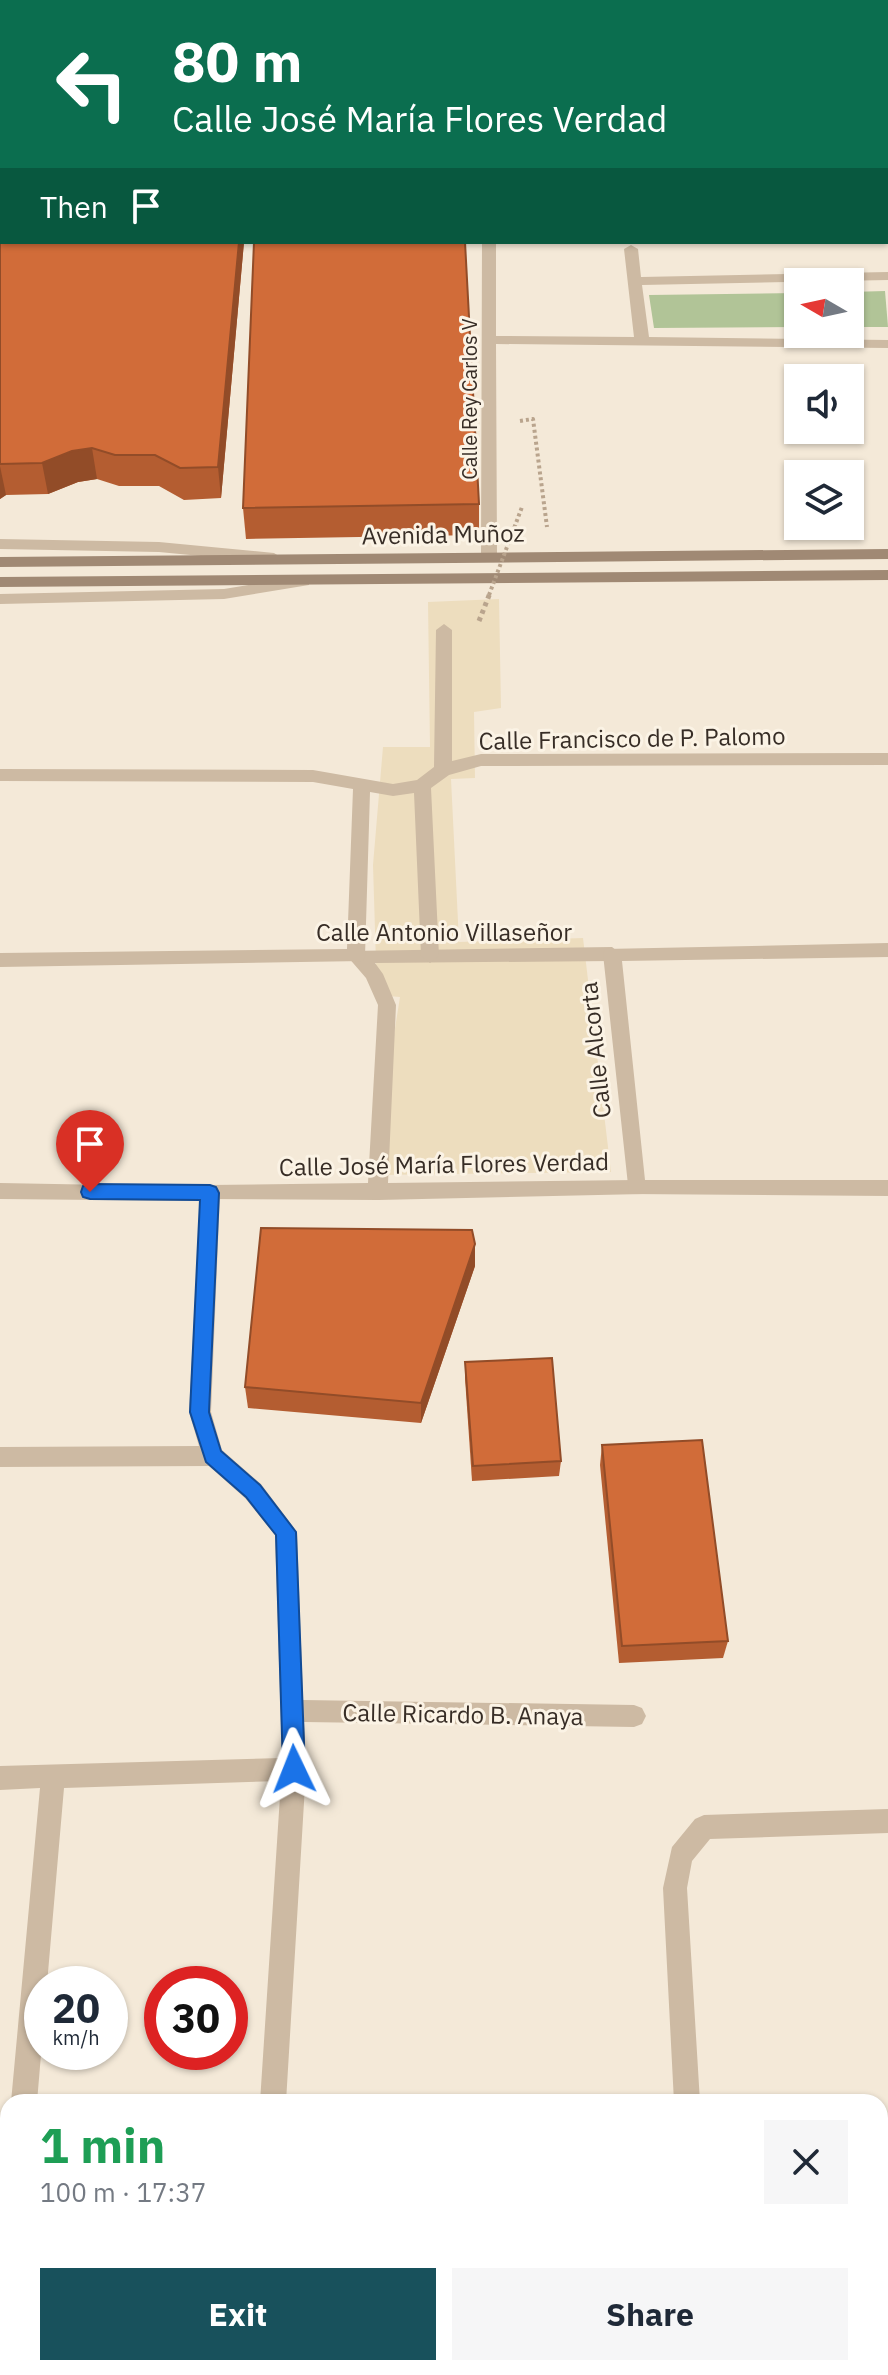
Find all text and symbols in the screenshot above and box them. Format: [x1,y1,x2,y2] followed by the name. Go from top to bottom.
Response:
[172,25,302,97] text: 80 m
[40,32,144,136] icon: left
[172,95,667,142] text: Calle José María Flores Verdad
[124,184,168,228] icon: arrive
[40,187,108,226] text: Then
[784,268,864,348] north arrow
[784,268,864,540] map controls
[456,318,483,480] street label: Calle Rey Carlos V
[784,364,864,444] button: sound
[784,460,864,540] button: layers
[361,517,525,551] street label: Avenida Muñoz
[478,719,786,757] street label: Calle Francisco de P. Palomo
[316,916,572,948] street label: Calle Antonio Villaseñor
[572,980,618,1120] street label: Calle Alcorta
[56,1110,124,1192] pin
[68,1122,112,1166] icon: arrive
[279,1145,609,1183] street label: Calle José María Flores Verdad
[342,1696,584,1732] street label: Calle Ricardo B. Anaya
[252,1727,336,1811] position arrow
[144,1966,248,2070] speed limit sign: 30
[52,1982,100,2034] text: 20
[52,2024,100,2051] text: km/h
[40,2114,165,2176] text: 1 min
[764,2120,848,2204] button: close
[40,2175,206,2209] text: 100 m · 17:37
[40,2268,436,2360] button: Exit
[452,2268,848,2360] button: Share

